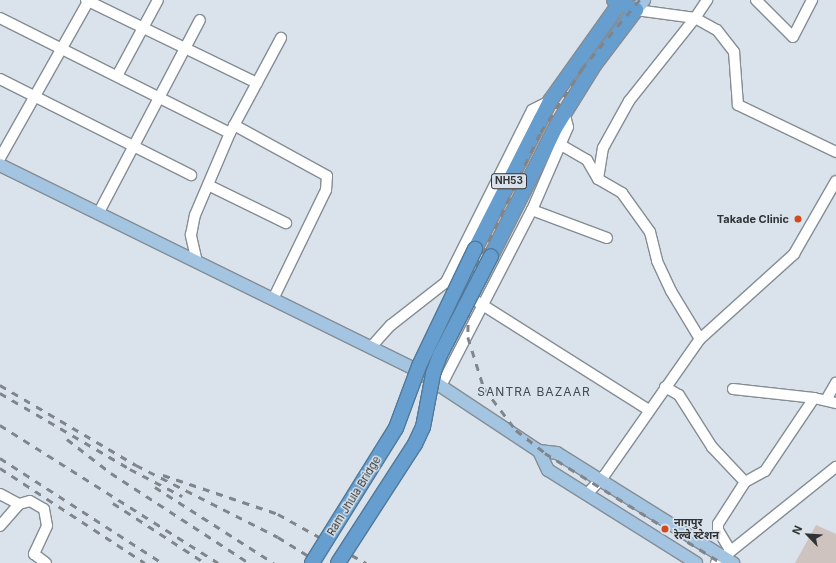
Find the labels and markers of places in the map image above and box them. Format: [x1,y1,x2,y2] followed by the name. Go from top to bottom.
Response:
[717,212,789,226] place label: Takade Clinic
[792,213,804,225] marker: Takade Clinic
[674,516,719,542] place label: नागपुर रेल्वे स्टेशन
[659,523,671,535] marker: नागपुर रेल्वे स्टेशन

